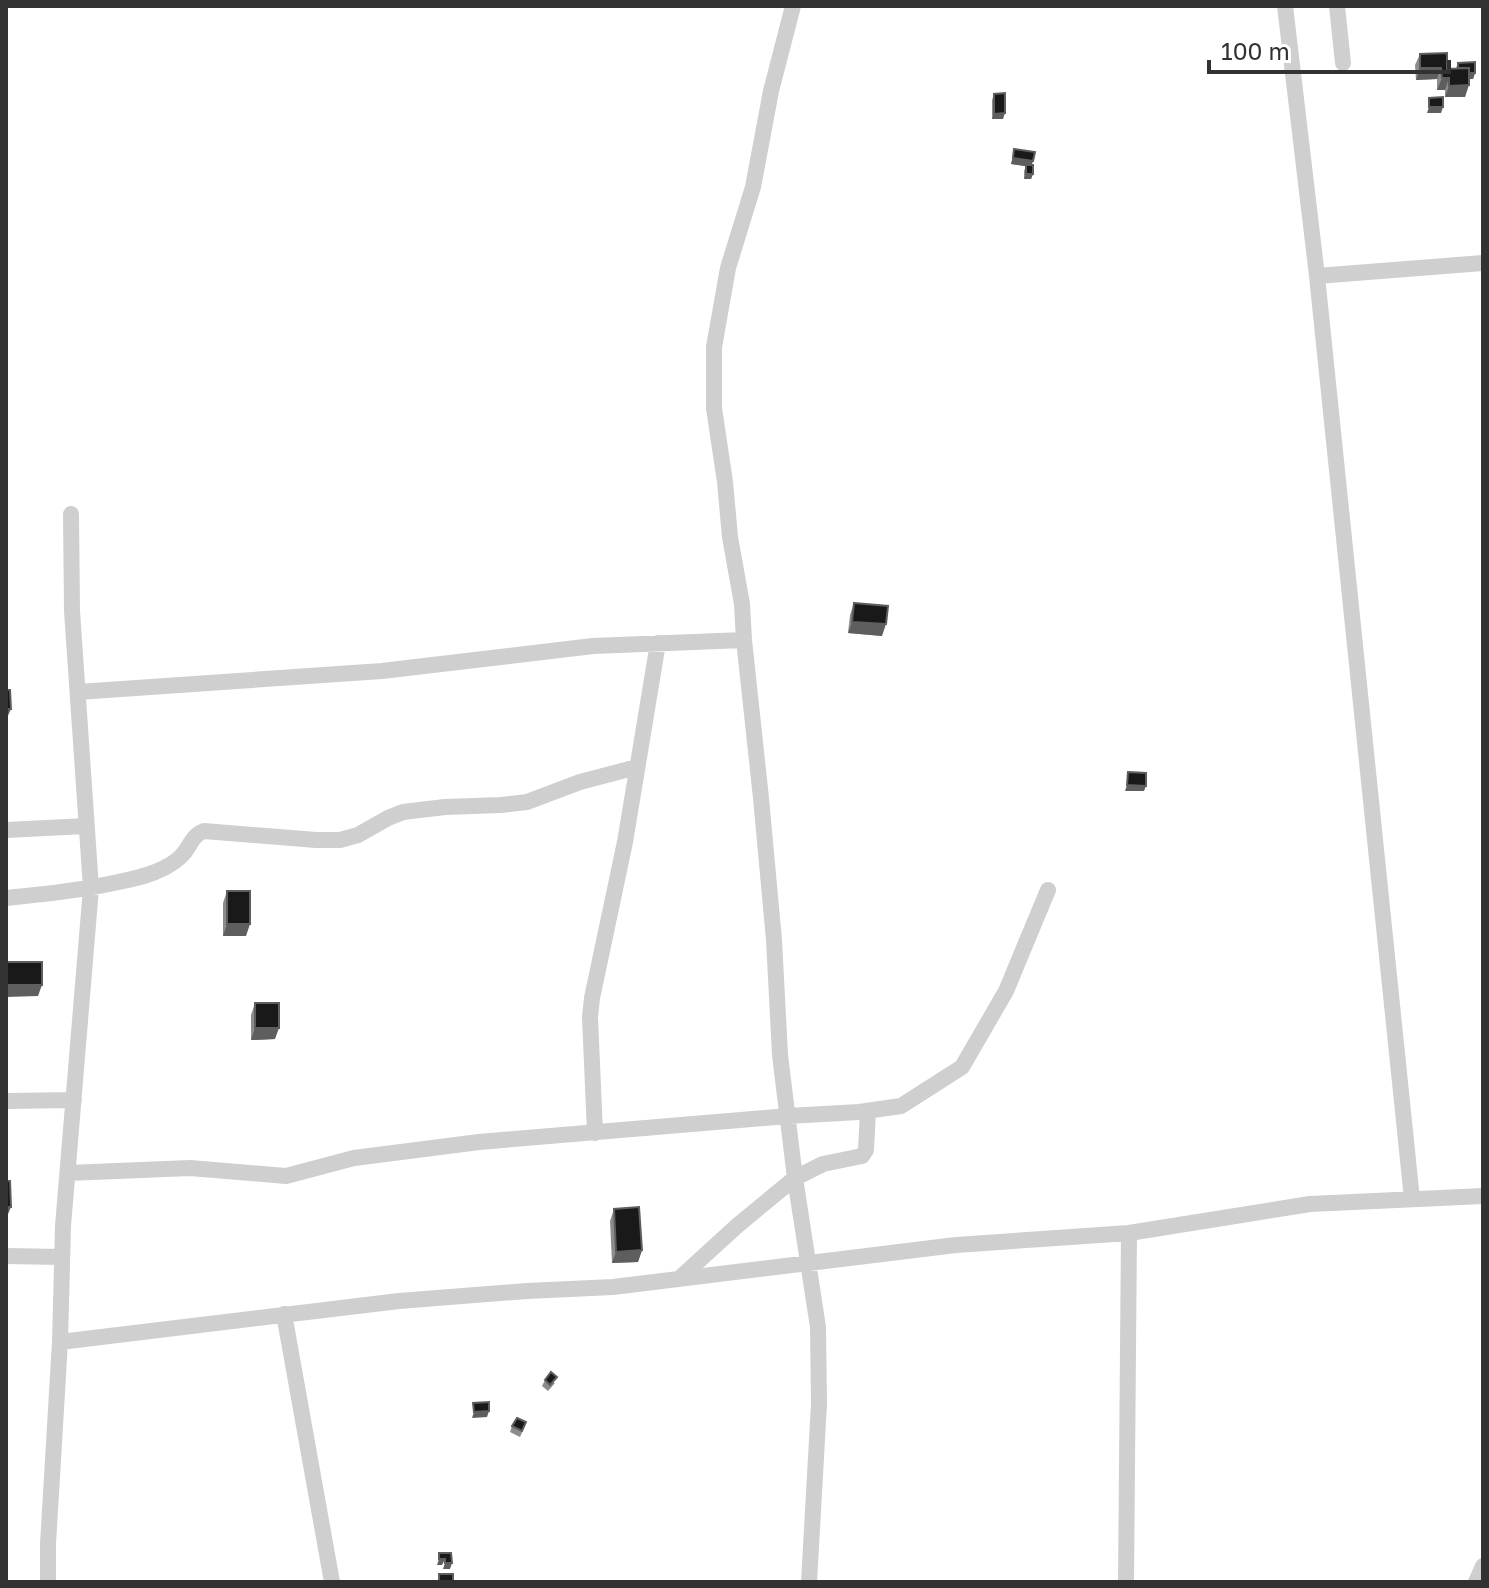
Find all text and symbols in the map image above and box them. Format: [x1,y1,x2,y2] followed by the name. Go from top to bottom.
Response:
[1209,24,1449,74] scale bar
[1221,36,1290,65] text: 100 m

